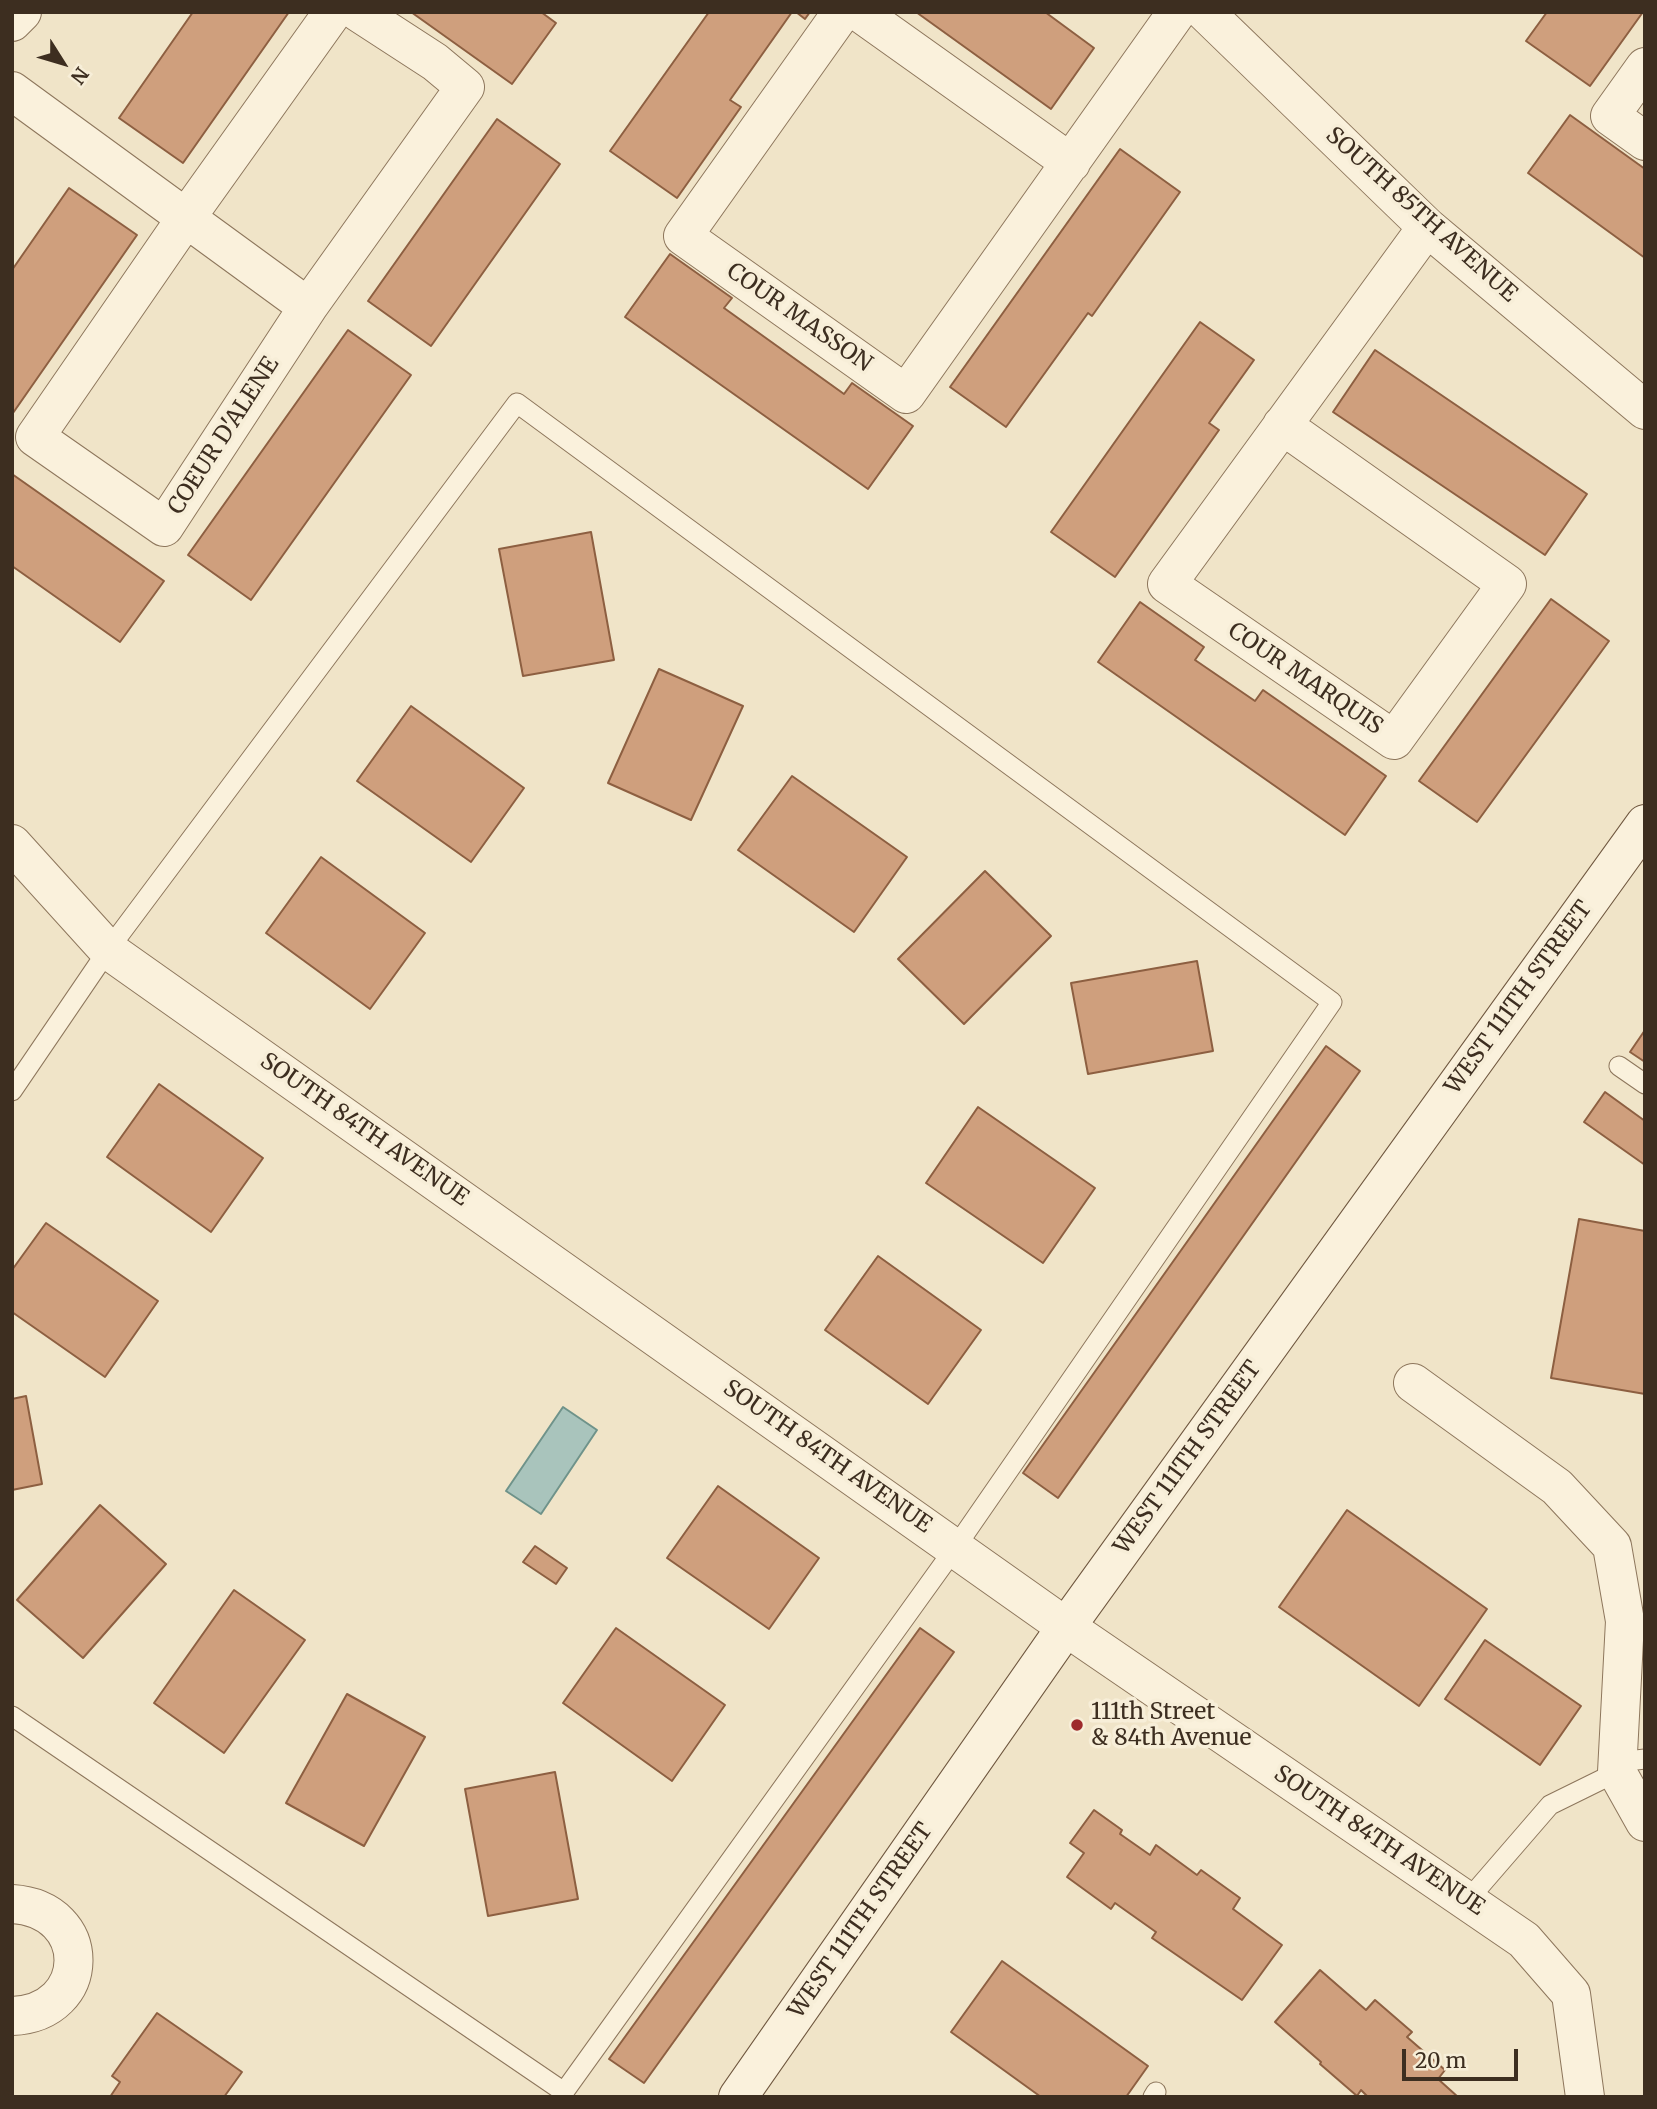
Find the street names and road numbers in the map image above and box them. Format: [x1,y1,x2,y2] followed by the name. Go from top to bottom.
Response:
[1320,122,1522,308] street label: SOUTH 85TH AVENUE
[721,258,877,378] street label: COUR MASSON
[163,352,285,520] street label: COEUR D'ALENE
[1222,617,1388,741] street label: COUR MARQUIS
[1440,896,1598,1100] street label: WEST 111TH STREET
[254,1048,474,1212] street label: SOUTH 84TH AVENUE
[1109,1356,1267,1560] street label: WEST 111TH STREET
[717,1375,937,1539] street label: SOUTH 84TH AVENUE
[1268,1760,1490,1922] street label: SOUTH 84TH AVENUE
[783,1818,939,2024] street label: WEST 111TH STREET

